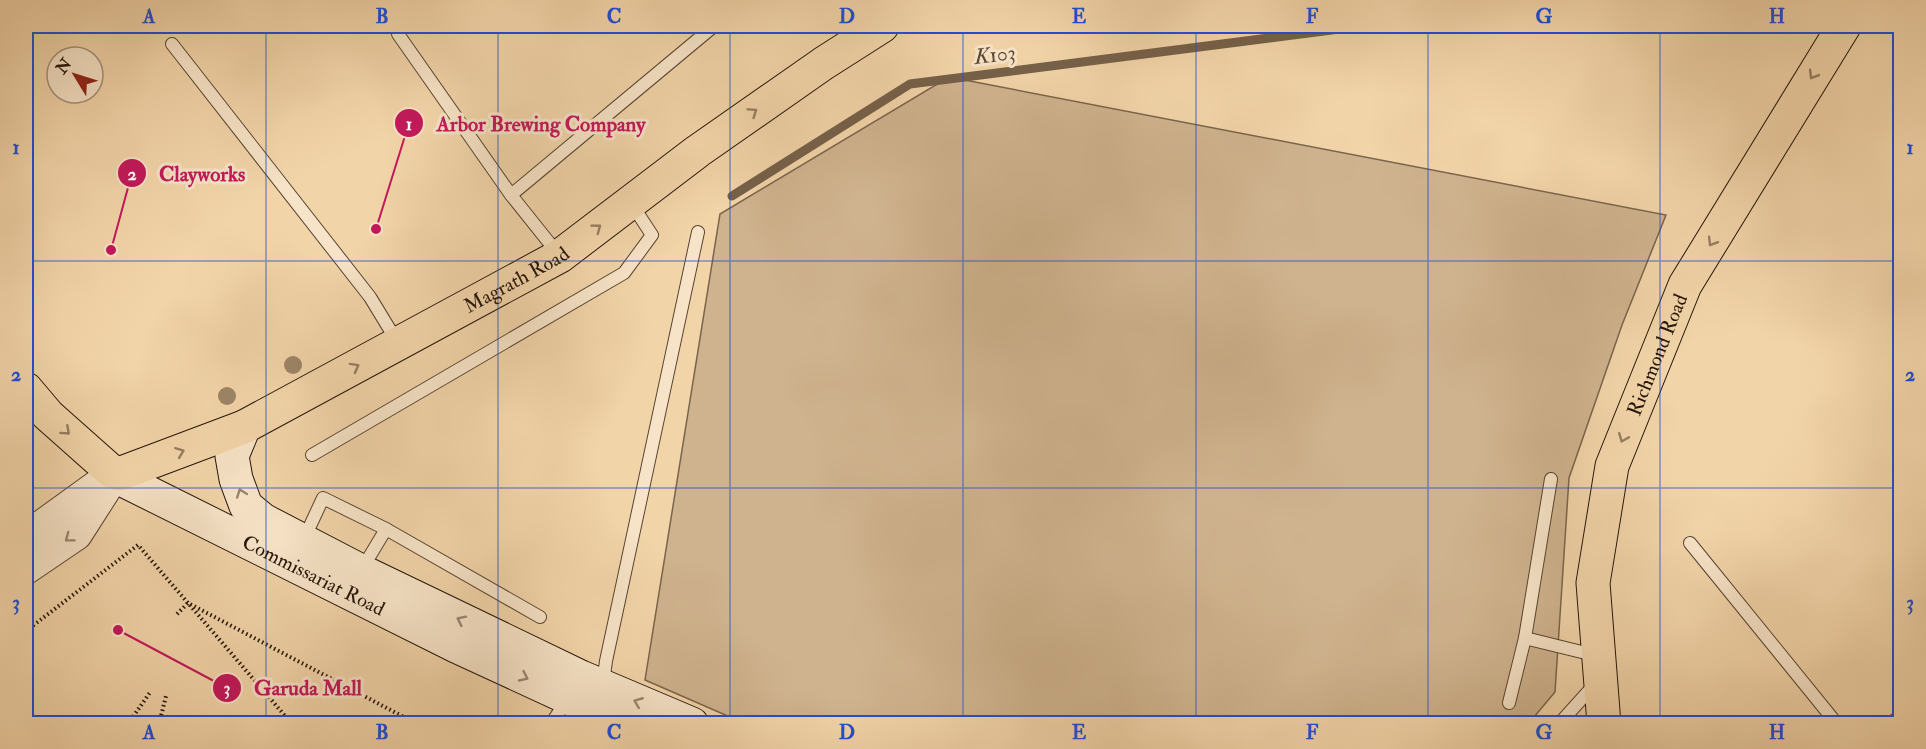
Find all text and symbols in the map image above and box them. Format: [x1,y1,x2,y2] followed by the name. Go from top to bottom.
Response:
[142,4,156,29] text: A
[375,4,389,29] text: B
[607,4,621,29] text: C
[839,4,855,29] text: D
[1072,4,1087,29] text: E
[1306,4,1319,29] text: F
[1536,4,1553,29] text: G
[1769,4,1785,29] text: H
[972,39,1017,71] water label: K103
[45,45,105,105] north arrow
[51,54,77,79] text: N
[1809,69,1821,79] one-way arrow
[394,104,657,143] callout: Arbor Brewing Company
[747,108,758,119] one-way arrow
[436,111,646,138] text: Arbor Brewing Company
[406,113,412,136] text: 1
[12,135,20,160] text: 1
[1906,135,1914,160] text: 1
[117,154,257,193] callout: Clayworks
[159,161,245,188] text: Clayworks
[127,163,137,186] text: 2
[590,225,601,236] one-way arrow
[1707,236,1719,246] one-way arrow
[459,241,574,318] street label: Magrath Road
[1621,290,1693,419] street label: Richmond Road
[11,362,21,387] text: 2
[1905,362,1915,387] text: 2
[349,363,359,374] one-way arrow
[59,424,70,435] one-way arrow
[1618,432,1630,443] one-way arrow
[174,447,185,459] one-way arrow
[236,488,249,499] one-way arrow
[238,529,389,621] street label: Commissariat Road
[65,531,76,542] one-way arrow
[12,590,20,615] text: 3
[1906,590,1914,615] text: 3
[457,615,468,627] one-way arrow
[212,668,374,707] callout: Garuda Mall
[518,670,529,682] one-way arrow
[254,675,363,702] text: Garuda Mall
[224,677,231,700] text: 3
[633,697,644,709] one-way arrow
[142,720,156,745] text: A
[375,720,389,745] text: B
[607,720,621,745] text: C
[839,720,855,745] text: D
[1072,720,1087,745] text: E
[1306,720,1319,745] text: F
[1536,720,1553,745] text: G
[1769,720,1785,745] text: H

